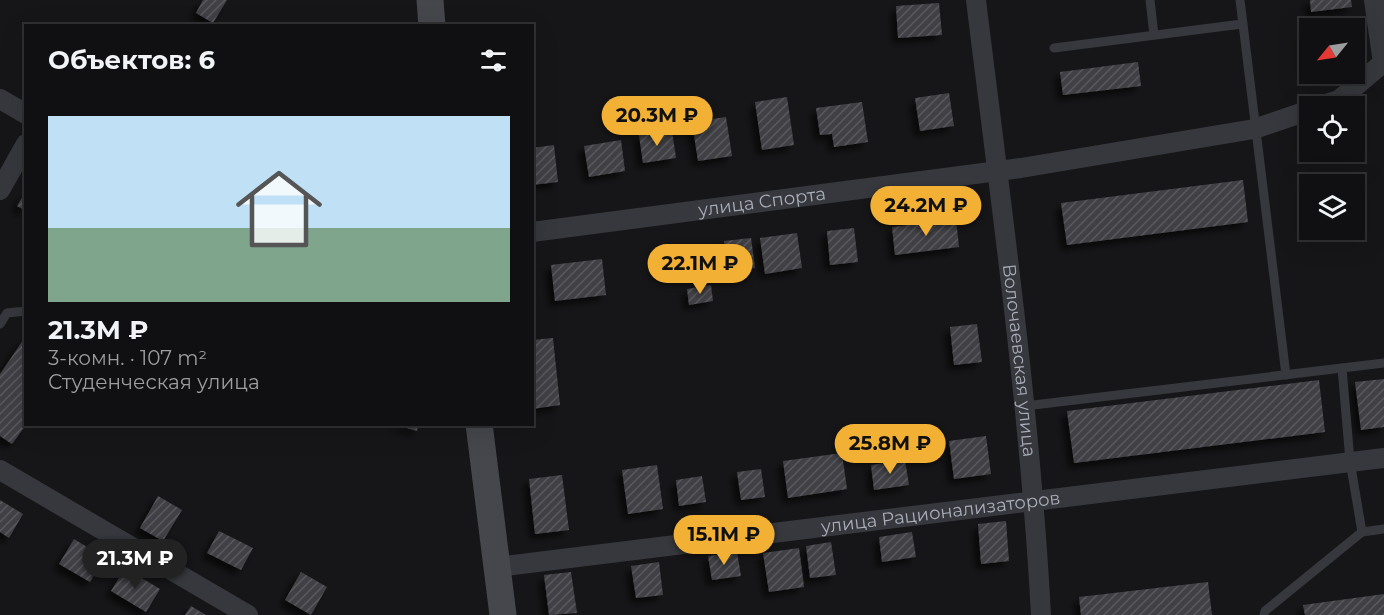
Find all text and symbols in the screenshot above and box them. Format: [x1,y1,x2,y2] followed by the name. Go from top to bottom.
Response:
[1299,18,1365,84] north arrow
[1299,18,1365,240] map controls
[48,44,215,76] text: Объектов: 6
[477,44,510,77] icon: filters
[602,96,712,147] pin: 20.3M ₽
[1299,96,1365,162] button: locate
[616,103,698,127] text: 20.3M ₽
[225,155,333,263] icon: home
[1299,174,1365,240] button: layers
[696,183,827,221] street label: улица Спорта
[871,186,981,237] pin: 24.2M ₽
[884,193,968,217] text: 24.2M ₽
[645,244,755,295] pin: 22.1M ₽
[662,251,738,275] text: 22.1M ₽
[998,263,1040,458] street label: Волочаевская улица
[48,314,148,346] text: 21.3M ₽
[48,346,207,370] text: 3-комн. · 107 m²
[48,370,260,394] text: Студенческая улица
[835,424,945,475] pin: 25.8M ₽
[849,431,931,455] text: 25.8M ₽
[819,487,1062,538] street label: улица Рационализаторов
[669,515,779,566] pin: 15.1M ₽
[688,522,760,546] text: 15.1M ₽
[80,539,190,590] pin: 21.3M ₽
[96,546,174,570] text: 21.3M ₽

